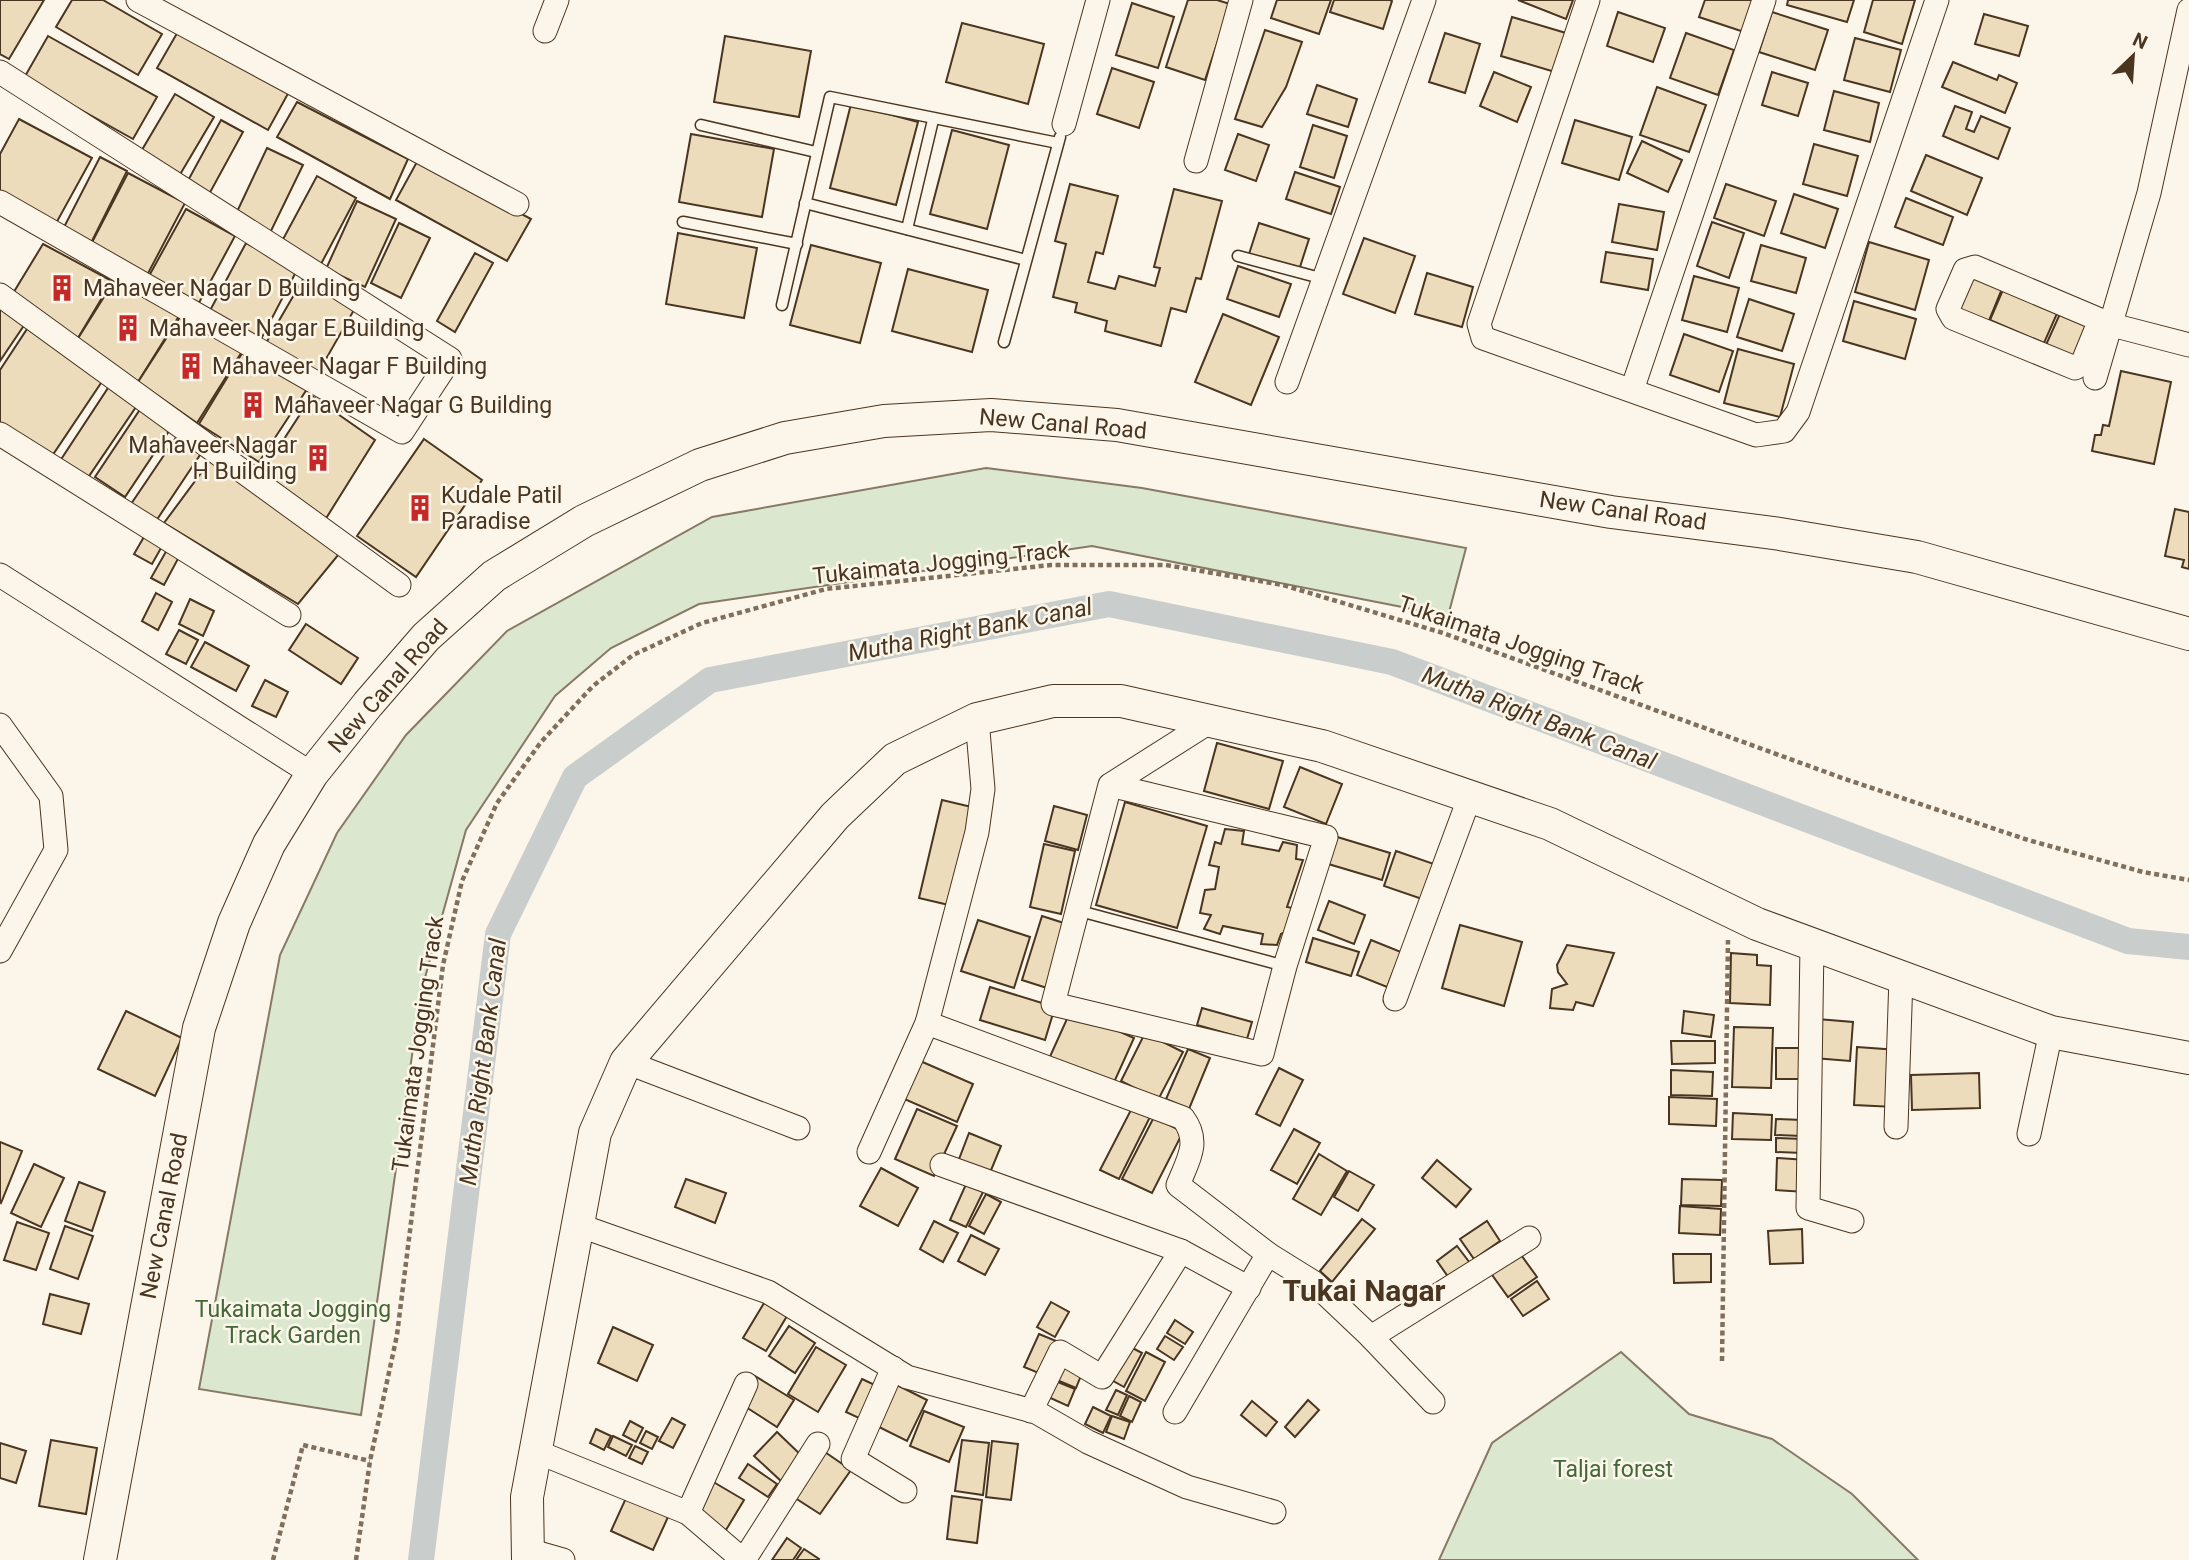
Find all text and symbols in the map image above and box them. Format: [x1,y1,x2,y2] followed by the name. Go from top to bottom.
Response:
[2098,21,2168,91] north arrow
[2129,28,2151,54] text: N
[47,273,77,303] building icon: Mahaveer Nagar D Building
[83,275,361,302] place label: Mahaveer Nagar D Building
[113,313,143,343] building icon: Mahaveer Nagar E Building
[149,315,424,342] place label: Mahaveer Nagar E Building
[176,351,206,381] building icon: Mahaveer Nagar F Building
[212,353,487,380] place label: Mahaveer Nagar F Building
[238,390,268,420] building icon: Mahaveer Nagar G Building
[274,392,552,419] place label: Mahaveer Nagar G Building
[978,403,1148,445] street label: New Canal Road
[128,432,297,485] place label: Mahaveer Nagar H Building
[303,443,333,473] building icon: Mahaveer Nagar H Building
[441,482,562,535] place label: Kudale Patil Paradise
[1538,486,1708,536] street label: New Canal Road
[405,493,435,523] building icon: Kudale Patil Paradise
[811,536,1071,590] street label: Tukaimata Jogging Track
[1395,590,1648,700] street label: Tukaimata Jogging Track
[845,593,1095,667] water label: Mutha Right Bank Canal
[323,614,453,758] street label: New Canal Road
[1418,660,1660,776] water label: Mutha Right Bank Canal
[387,914,449,1174] street label: Tukaimata Jogging Track
[454,937,512,1187] water label: Mutha Right Bank Canal
[135,1131,193,1301] street label: New Canal Road
[1282,1273,1446,1308] district label: Tukai Nagar
[195,1296,391,1349] park label: Tukaimata Jogging Track Garden
[1553,1456,1673,1483] park label: Taljai forest

